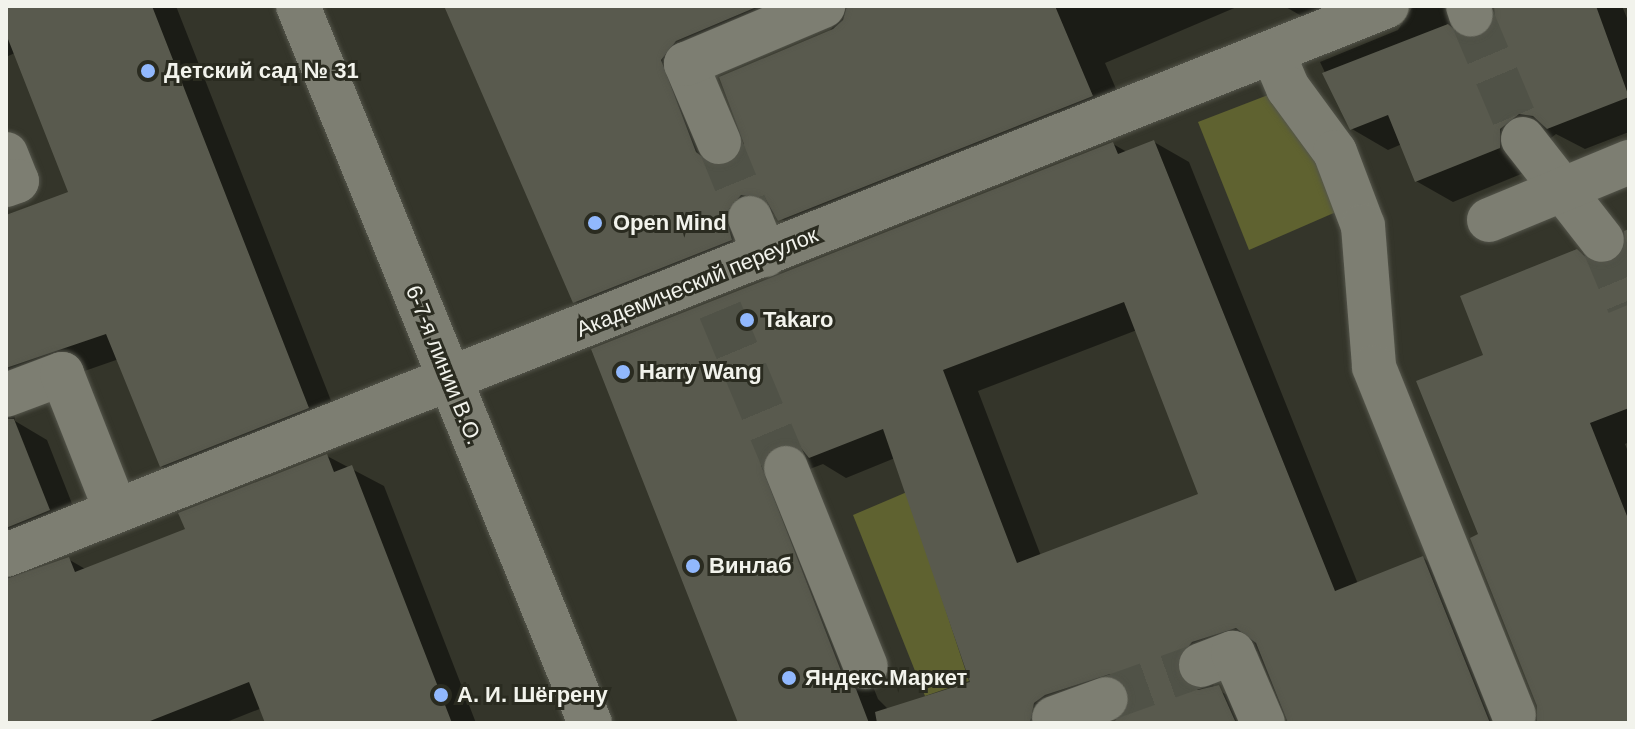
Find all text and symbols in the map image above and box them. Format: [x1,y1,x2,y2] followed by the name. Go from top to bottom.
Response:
[164,58,359,84] place label: Детский сад № 31
[139,62,157,80] marker: Детский сад № 31
[613,210,727,236] place label: Open Mind
[584,212,606,234] marker: Open Mind
[572,221,822,343] street label: Академический переулок
[400,282,488,448] street label: 6-7-я линии В.О.
[763,307,834,333] place label: Takaro
[738,311,756,329] marker: Takaro
[639,359,762,385] place label: Harry Wang
[614,363,632,381] marker: Harry Wang
[709,553,792,579] place label: Винлаб
[684,557,702,575] marker: Винлаб
[805,665,967,691] place label: Яндекс.Маркет
[780,669,798,687] marker: Яндекс.Маркет
[457,682,608,708] place label: А. И. Шёгрену
[432,686,450,704] marker: А. И. Шёгрену

